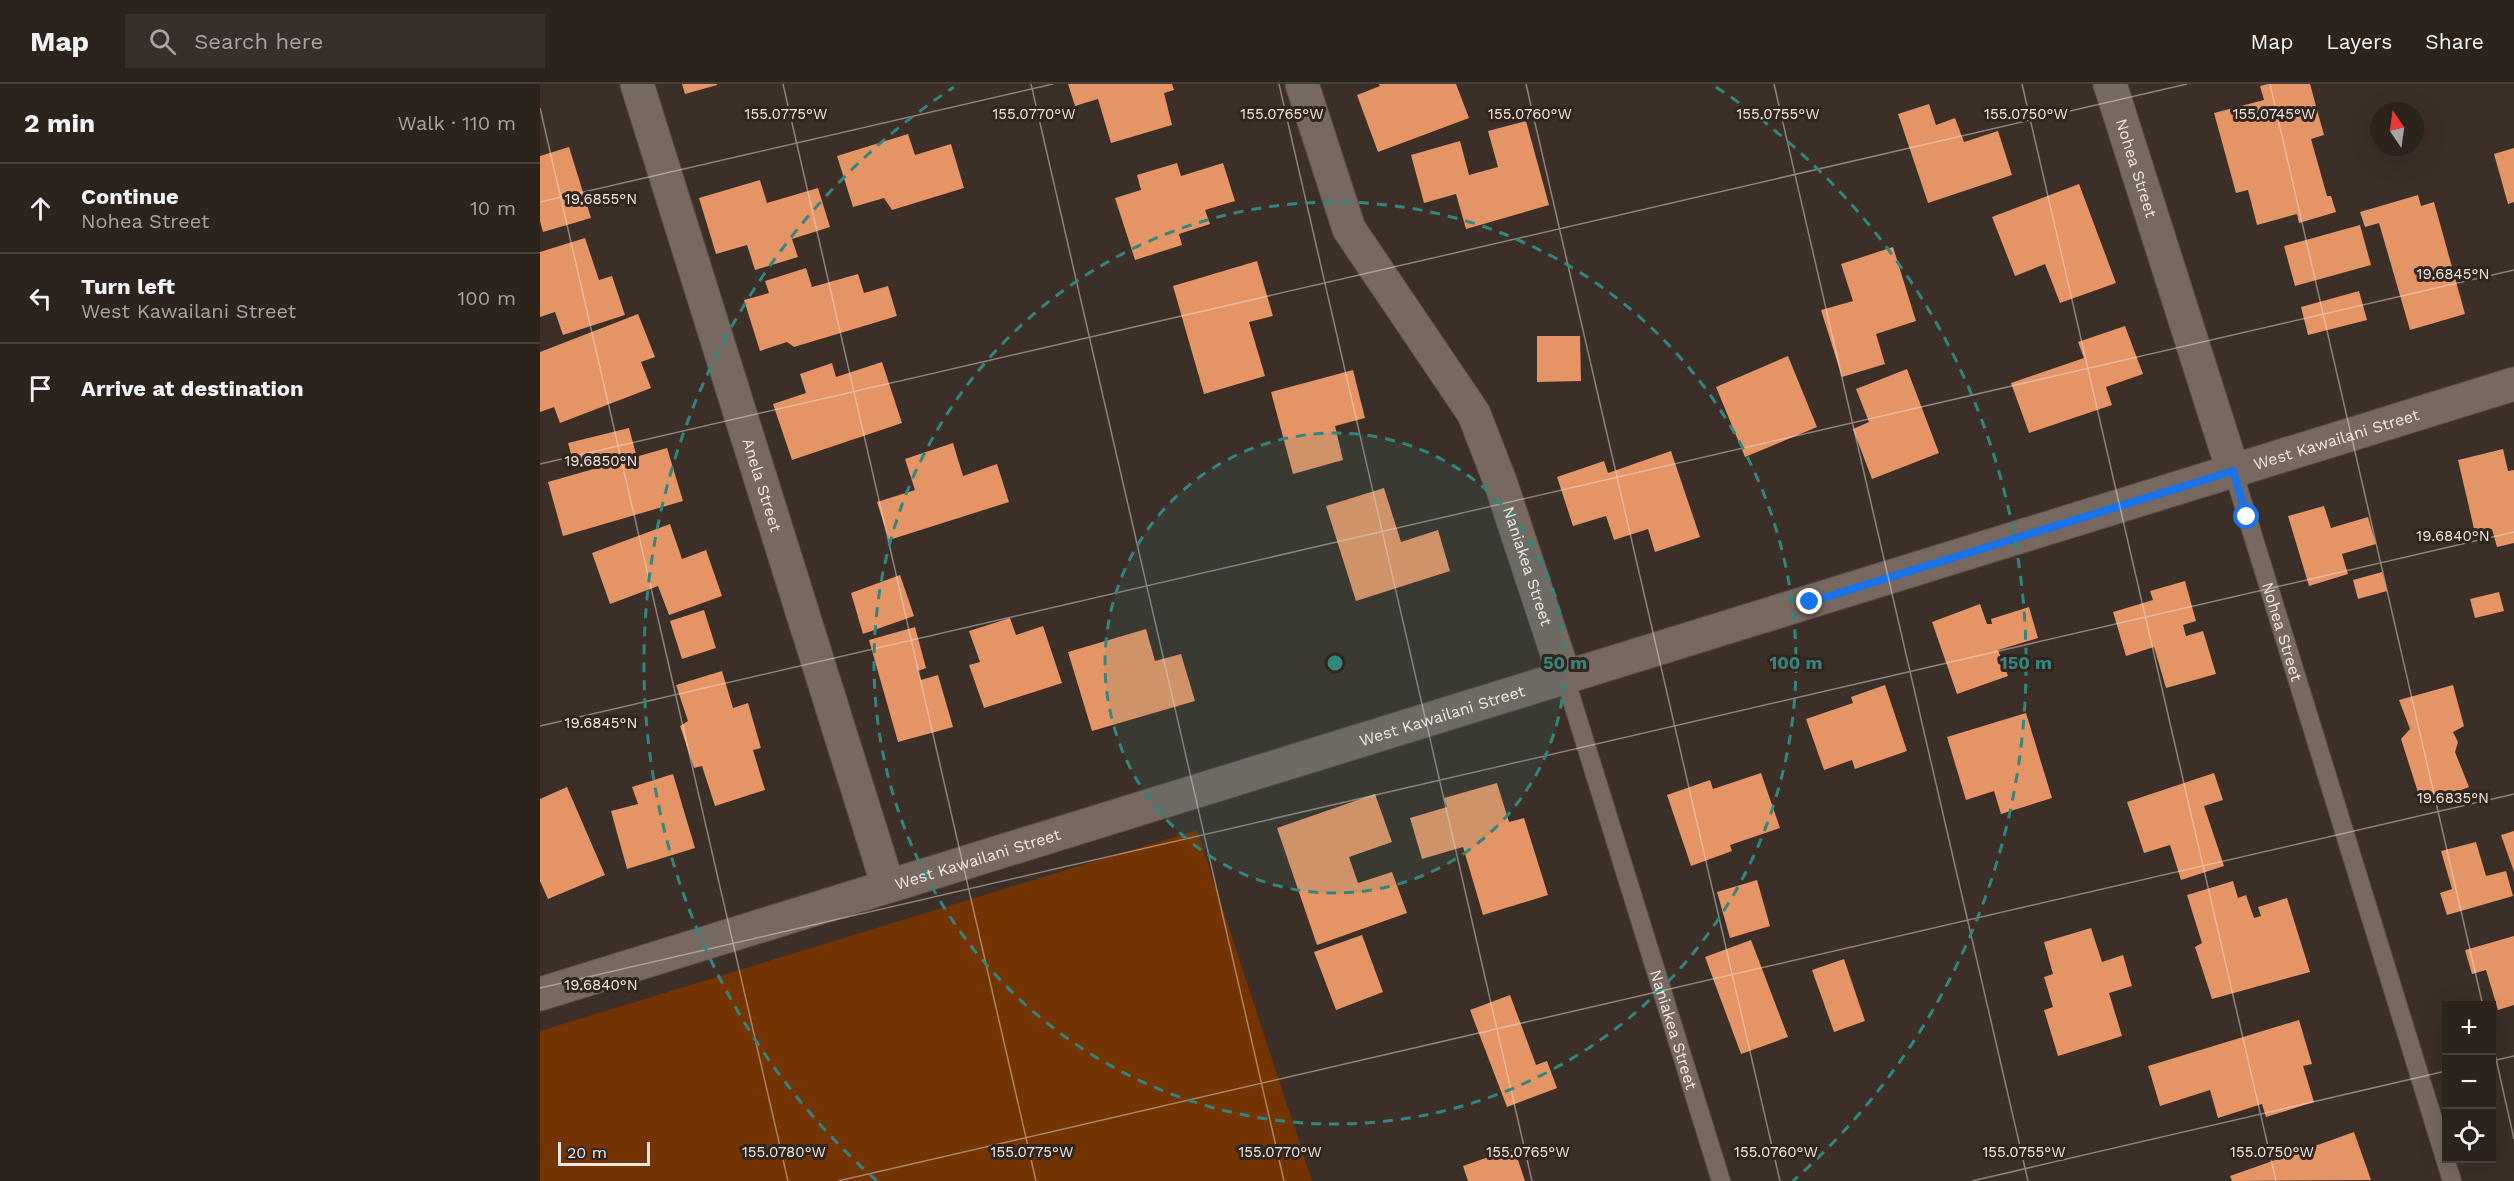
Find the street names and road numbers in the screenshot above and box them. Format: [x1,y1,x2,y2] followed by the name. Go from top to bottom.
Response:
[2112,116,2161,220] street label: Nohea Street
[2251,404,2422,473] street label: West Kawailani Street
[739,436,786,534] street label: Anela Street
[1500,504,1557,628] street label: Naniakea Street
[2258,580,2307,684] street label: Nohea Street
[1357,681,1527,750] street label: West Kawailani Street
[893,824,1063,893] street label: West Kawailani Street
[1647,967,1702,1092] street label: Naniakea Street

